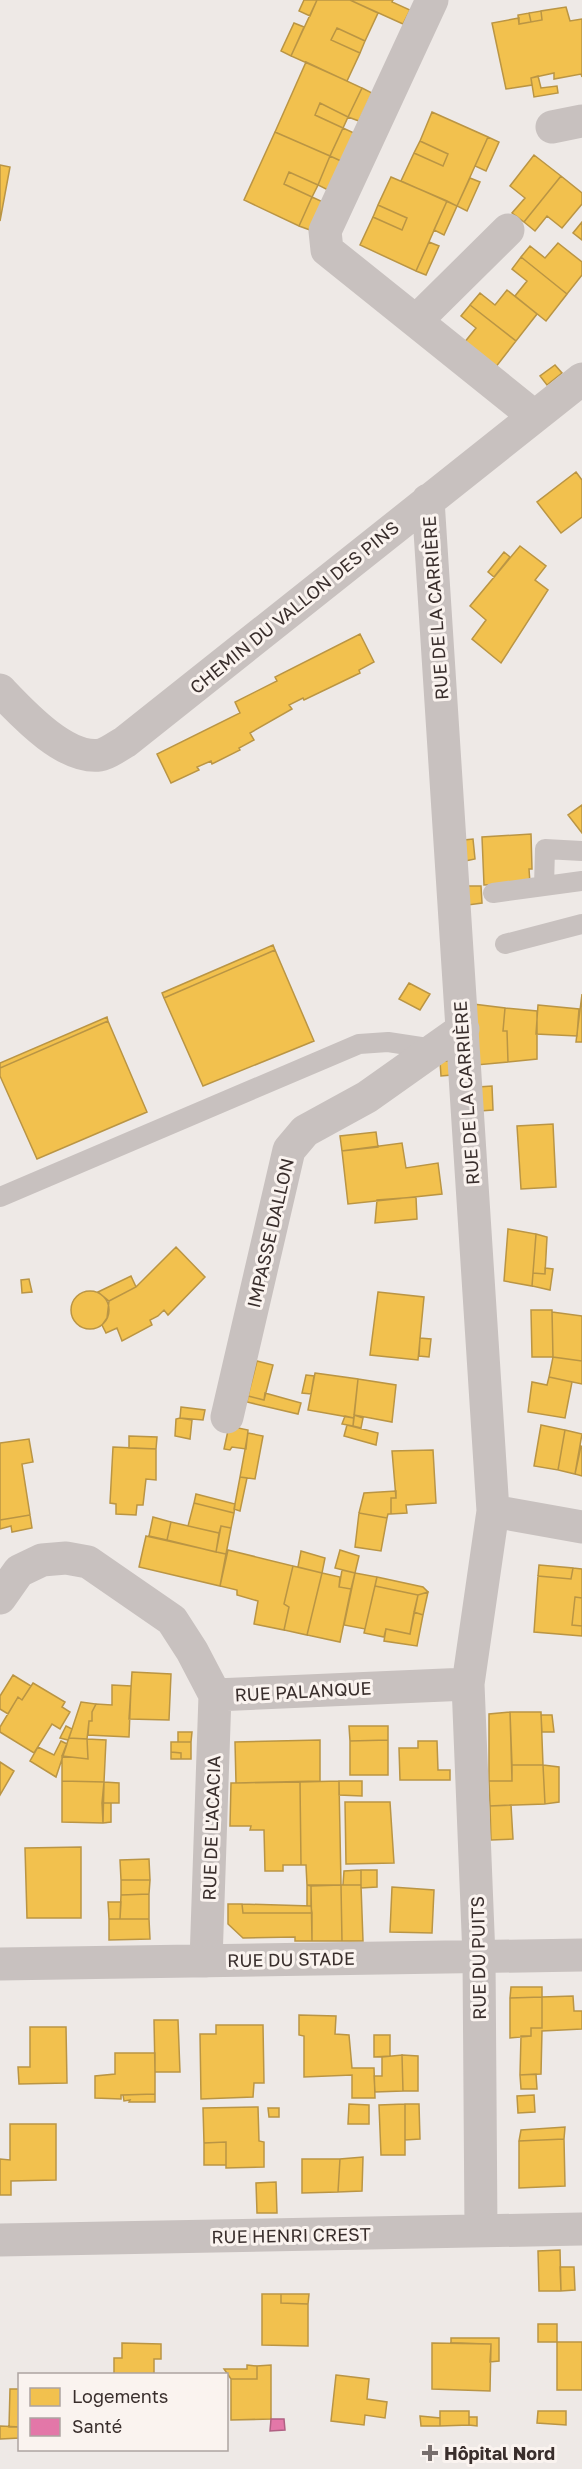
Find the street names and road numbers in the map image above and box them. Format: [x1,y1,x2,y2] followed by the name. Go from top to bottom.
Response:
[418,515,452,701] street label: RUE DE LA CARRIÈRE
[185,516,403,698] street label: CHEMIN DU VALLON DES PINS
[449,1000,483,1186] street label: RUE DE LA CARRIÈRE
[242,1156,298,1310] street label: IMPASSE DALLON
[234,1676,372,1706] street label: RUE PALANQUE
[197,1755,225,1901] street label: RUE DE L'ACACIA
[466,1896,490,2020] street label: RUE DU PUITS
[227,1947,355,1971] street label: RUE DU STADE
[211,2223,371,2247] street label: RUE HENRI CREST

